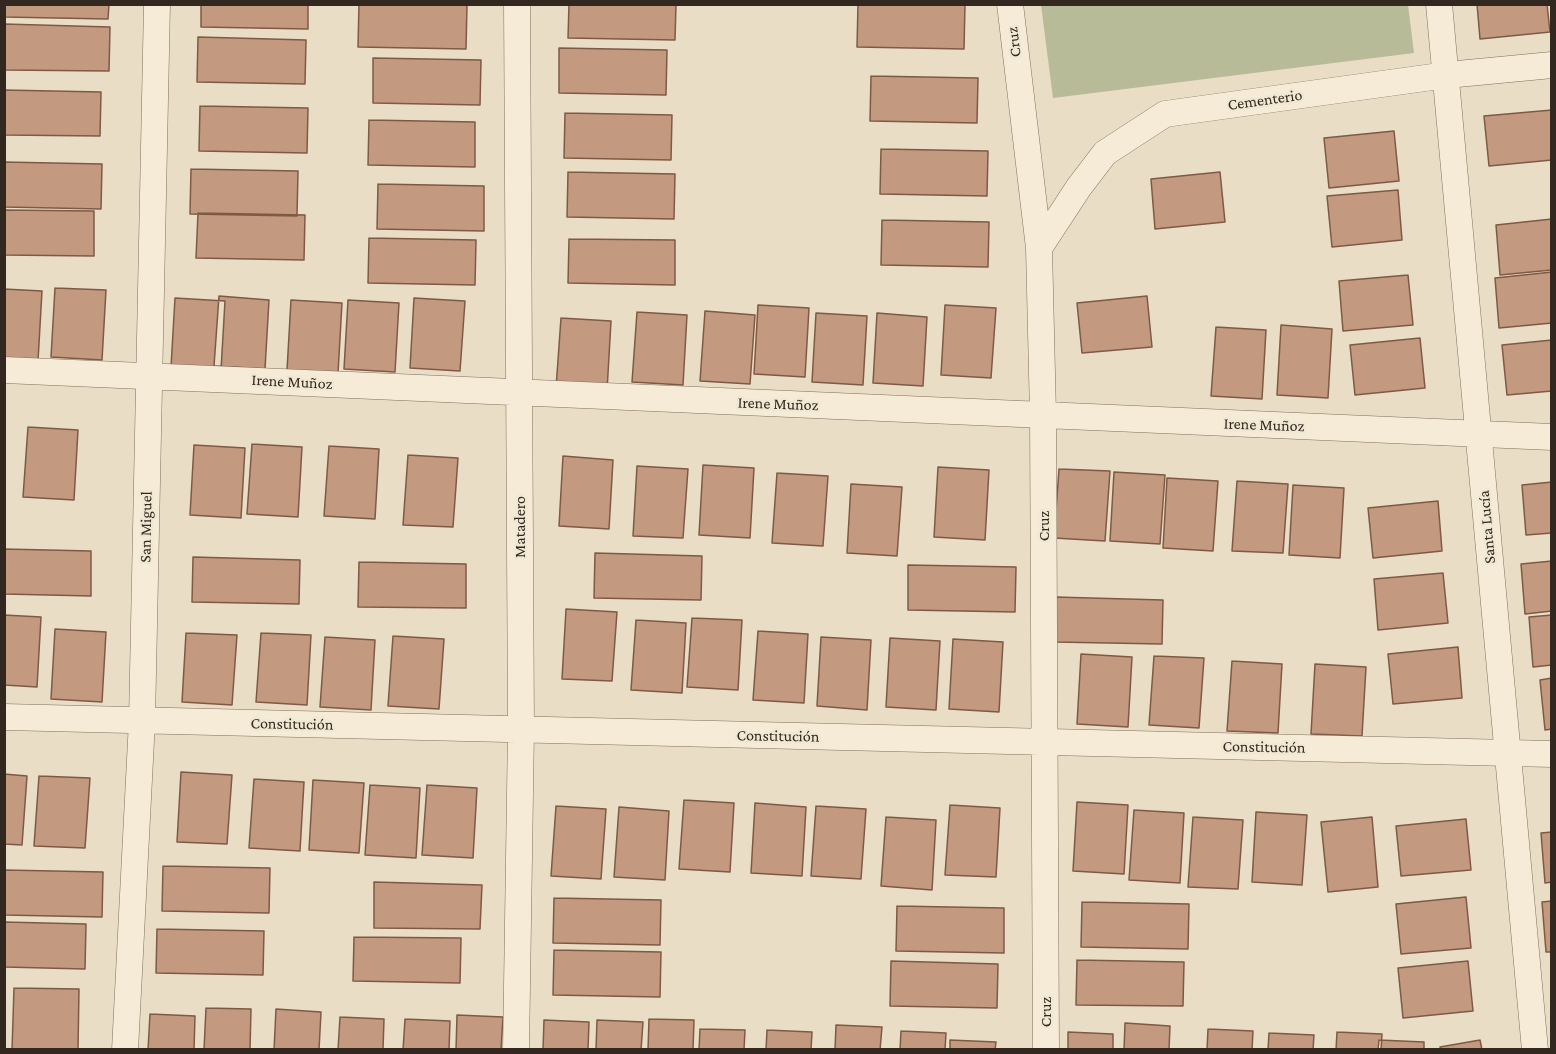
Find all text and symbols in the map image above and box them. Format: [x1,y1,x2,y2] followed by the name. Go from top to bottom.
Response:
[1003,26,1025,58] street label: Cruz
[1227,85,1303,115] street label: Cementerio
[251,370,333,394] street label: Irene Muñoz
[737,393,819,415] street label: Irene Muñoz
[1223,414,1305,436] street label: Irene Muñoz
[1474,489,1500,565] street label: Santa Lucía
[136,491,156,563] street label: San Miguel
[510,496,530,558] street label: Matadero
[1034,511,1054,541] street label: Cruz
[250,714,334,734] street label: Constitución
[736,726,820,746] street label: Constitución
[1222,737,1306,757] street label: Constitución
[1036,997,1056,1027] street label: Cruz

